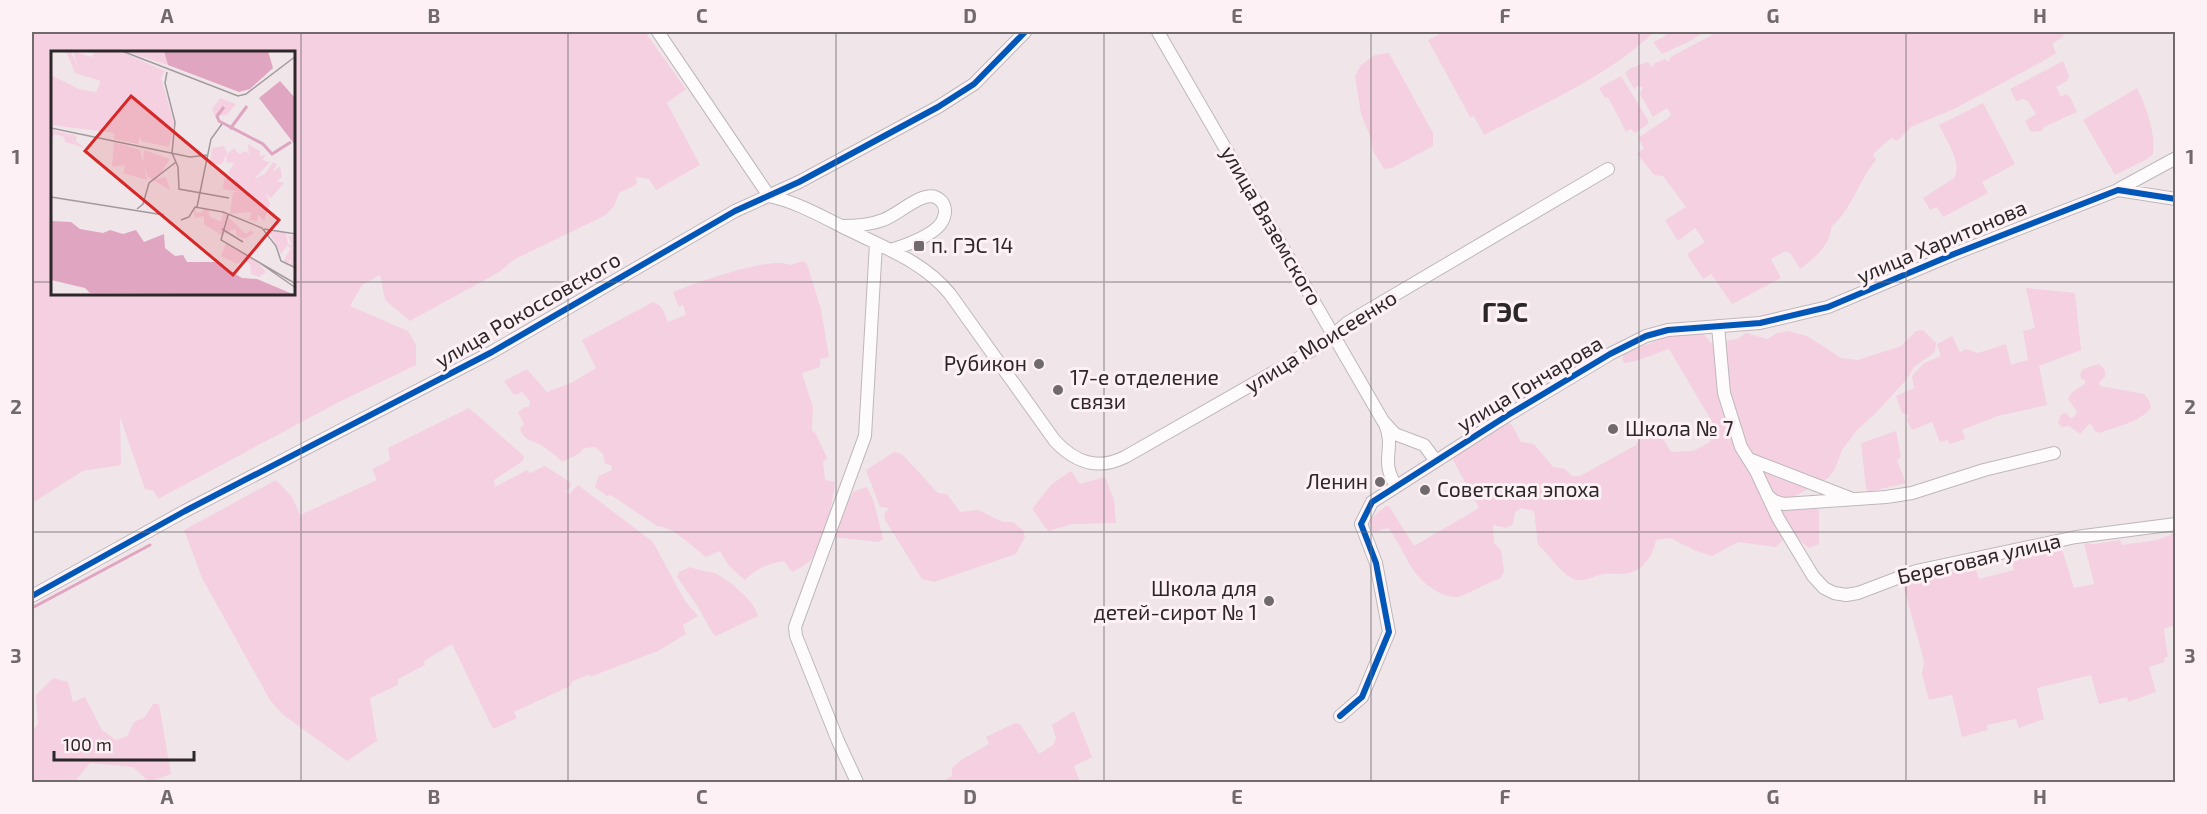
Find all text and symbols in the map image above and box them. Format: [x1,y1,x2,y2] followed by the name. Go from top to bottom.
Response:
[160,3,174,27] text: A
[428,3,440,27] text: B
[696,3,708,27] text: C
[963,3,977,27] text: D
[1231,3,1243,27] text: E
[1499,3,1511,27] text: F
[1767,3,1779,27] text: G
[2033,3,2047,27] text: H
[51,51,296,296] inset map
[1216,141,1328,310] street label: улица Вяземского
[12,144,20,168] text: 1
[2186,144,2194,168] text: 1
[1853,194,2030,289] street label: улица Харитонова
[931,232,1014,257] place label: п. ГЭС 14
[912,239,926,253] marker: п. ГЭС 14
[430,245,625,373] street label: улица Рокоссовского
[1240,284,1401,398] street label: улица Моисеенко
[1482,295,1528,327] district label: ГЭС
[1452,329,1607,437] street label: улица Гончарова
[944,350,1027,376] place label: Рубикон
[1032,357,1046,371] marker: Рубикон
[1070,364,1219,413] place label: 17-е отделение связи
[1051,383,1065,397] marker: 17-е отделение связи
[10,394,22,418] text: 2
[2184,394,2196,418] text: 2
[1625,415,1734,440] place label: Школа № 7
[1606,422,1620,436] marker: Школа № 7
[1306,468,1368,493] place label: Ленин
[1373,475,1387,489] marker: Ленин
[1437,476,1600,501] place label: Советская эпоха
[1418,483,1432,497] marker: Советская эпоха
[1894,527,2063,589] street label: Береговая улица
[1093,575,1257,624] place label: Школа для детей-сирот № 1
[1262,594,1276,608] marker: Школа для детей-сирот № 1
[10,643,22,667] text: 3
[2184,643,2196,667] text: 3
[54,724,194,762] scale bar
[63,733,112,755] text: 100 m
[160,784,174,808] text: A
[428,784,440,808] text: B
[696,784,708,808] text: C
[963,784,977,808] text: D
[1231,784,1243,808] text: E
[1499,784,1511,808] text: F
[1767,784,1779,808] text: G
[2033,784,2047,808] text: H

